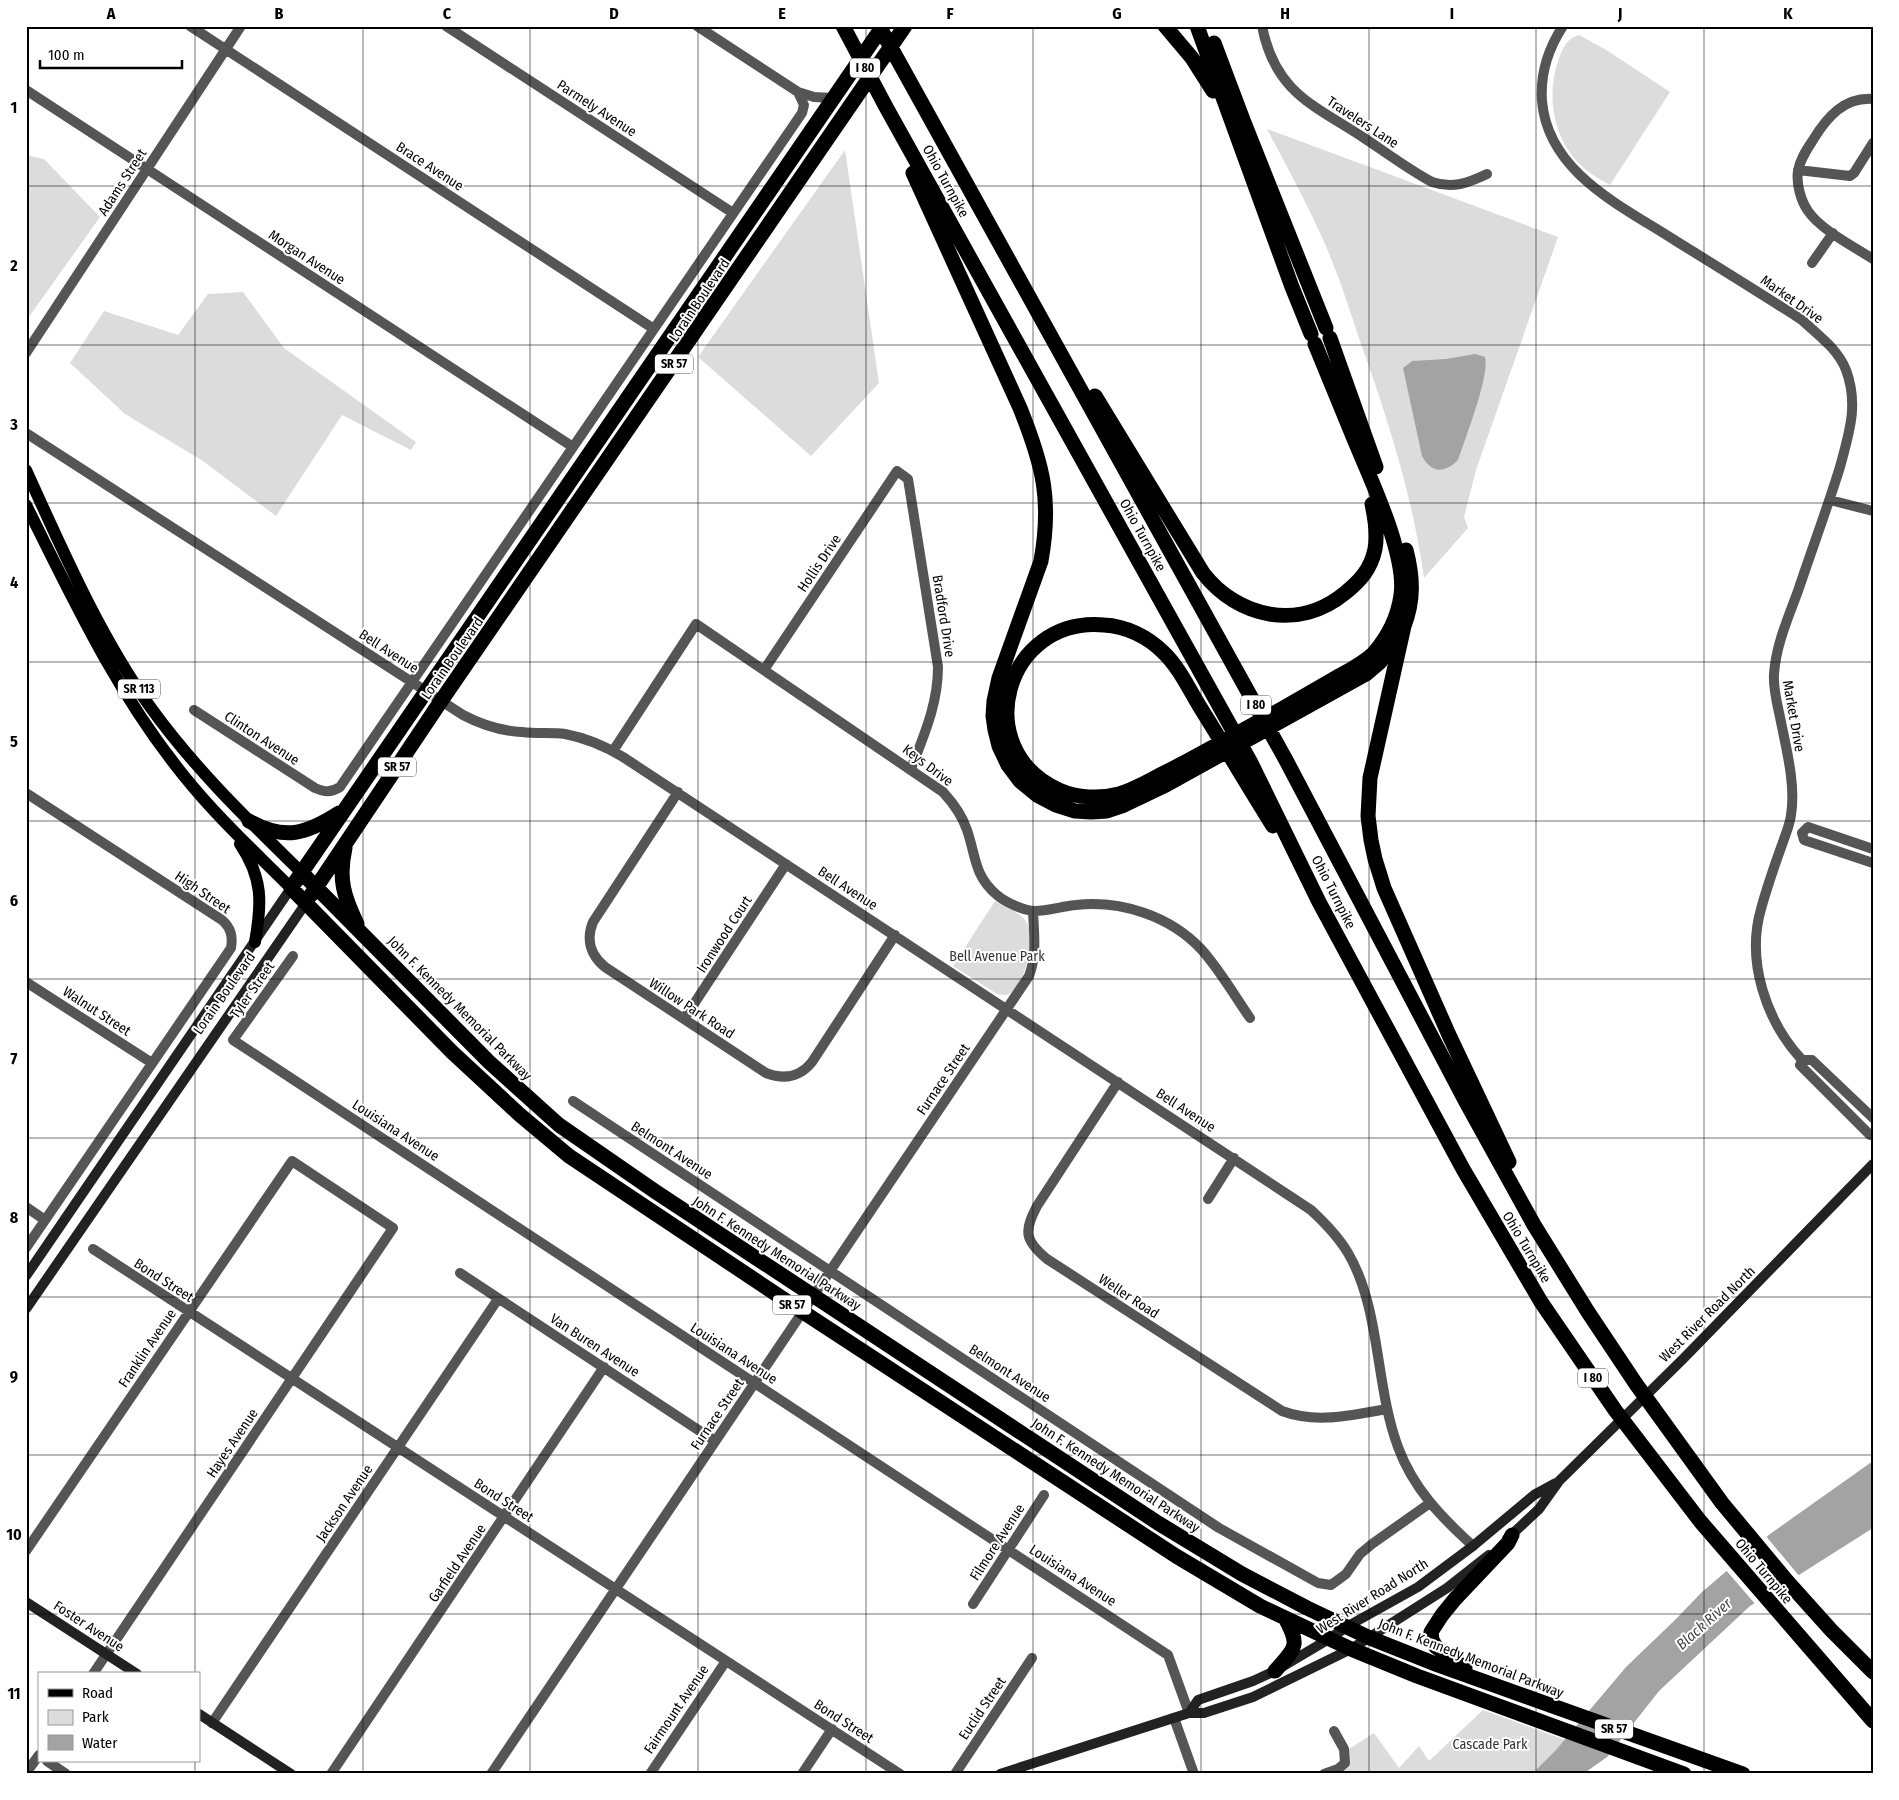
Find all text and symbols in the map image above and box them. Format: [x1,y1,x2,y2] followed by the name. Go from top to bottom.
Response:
[106,4,116,23] text: A
[275,4,284,23] text: B
[443,4,452,23] text: C
[609,4,619,23] text: D
[778,4,786,23] text: E
[946,4,954,23] text: F
[1112,4,1122,23] text: G
[1280,4,1290,23] text: H
[1450,4,1454,23] text: I
[1617,4,1622,23] text: J
[1783,4,1793,23] text: K
[40,38,182,70] scale bar
[48,46,85,64] text: 100 m
[850,58,880,78] road number: I 80
[554,76,640,140] street label: Parmely Avenue
[1324,93,1402,152] street label: Travelers Lane
[11,98,17,117] text: 1
[393,138,467,195] street label: Brace Avenue
[919,142,972,220] street label: Ohio Turnpike
[95,145,151,219] street label: Adams Street
[265,226,348,289] street label: Morgan Avenue
[9,256,18,275] text: 2
[665,256,733,345] street label: Lorain Boulevard
[1757,272,1826,327] street label: Market Drive
[655,354,693,374] road number: SR 57
[9,415,18,434] text: 3
[1116,496,1169,574] street label: Ohio Turnpike
[794,531,845,595] street label: Hollis Drive
[10,573,18,592] text: 4
[929,574,958,658] street label: Bradford Drive
[418,614,487,703] street label: Lorain Boulevard
[356,626,422,677] street label: Bell Avenue
[1779,679,1808,753] street label: Market Drive
[118,680,160,699] road number: SR 113
[1241,696,1271,714] road number: I 80
[221,708,303,769] street label: Clinton Avenue
[10,732,18,751] text: 5
[899,741,956,790] street label: Keys Drive
[378,758,416,776] road number: SR 57
[1308,853,1359,932] street label: Ohio Turnpike
[815,863,881,914] street label: Bell Avenue
[172,868,234,918] street label: High Street
[10,891,18,910] text: 6
[693,892,756,976] street label: Ironwood Court
[384,933,536,1085] street label: John F. Kennedy Memorial Parkway
[949,948,1045,965] park label: Bell Avenue Park
[190,949,259,1038] street label: Lorain Boulevard
[227,958,278,1022] street label: Tyler Street
[646,975,738,1042] street label: Willow Park Road
[60,983,134,1040] street label: Walnut Street
[913,1040,974,1118] street label: Furnace Street
[11,1049,18,1068] text: 7
[1153,1085,1219,1136] street label: Bell Avenue
[349,1096,442,1165] street label: Louisiana Avenue
[628,1118,716,1183] street label: Belmont Avenue
[689,1193,865,1315] street label: John F. Kennedy Memorial Parkway
[10,1208,19,1227] text: 8
[1499,1209,1555,1286] street label: Ohio Turnpike
[131,1255,197,1306] street label: Bond Street
[1656,1263,1759,1366] street label: West River Road North
[1095,1271,1162,1322] street label: Weller Road
[773,1296,811,1314] road number: SR 57
[115,1306,180,1391] street label: Franklin Avenue
[547,1310,643,1381] street label: Van Buren Avenue
[687,1319,780,1388] street label: Louisiana Avenue
[966,1341,1054,1406] street label: Belmont Avenue
[10,1367,18,1386] text: 9
[1578,1369,1608,1388] road number: I 80
[687,1375,748,1453] street label: Furnace Street
[203,1405,262,1481] street label: Hayes Avenue
[1028,1415,1204,1537] street label: John F. Kennedy Memorial Parkway
[312,1461,376,1545] street label: Jackson Avenue
[471,1475,537,1526] street label: Bond Street
[966,1501,1029,1584] street label: Filmore Avenue
[425,1521,490,1606] street label: Garfield Avenue
[6,1525,22,1544] text: 10
[1731,1535,1796,1608] street label: Ohio Turnpike
[1026,1541,1119,1610] street label: Louisiana Avenue
[1313,1555,1431,1638] street label: West River Road North
[1673,1594,1736,1653] water label: Black River
[50,1597,127,1656] street label: Foster Avenue
[1376,1615,1567,1702] street label: John F. Kennedy Memorial Parkway
[640,1662,712,1757] street label: Fairmount Avenue
[38,1672,200,1762] legend
[955,1673,1010,1743] street label: Euclid Street
[7,1684,21,1703] text: 11
[82,1684,113,1702] text: Road
[811,1696,877,1747] street label: Bond Street
[82,1708,109,1726] text: Park
[1595,1720,1633,1738] road number: SR 57
[82,1734,118,1752] text: Water
[1453,1736,1528,1753] park label: Cascade Park

